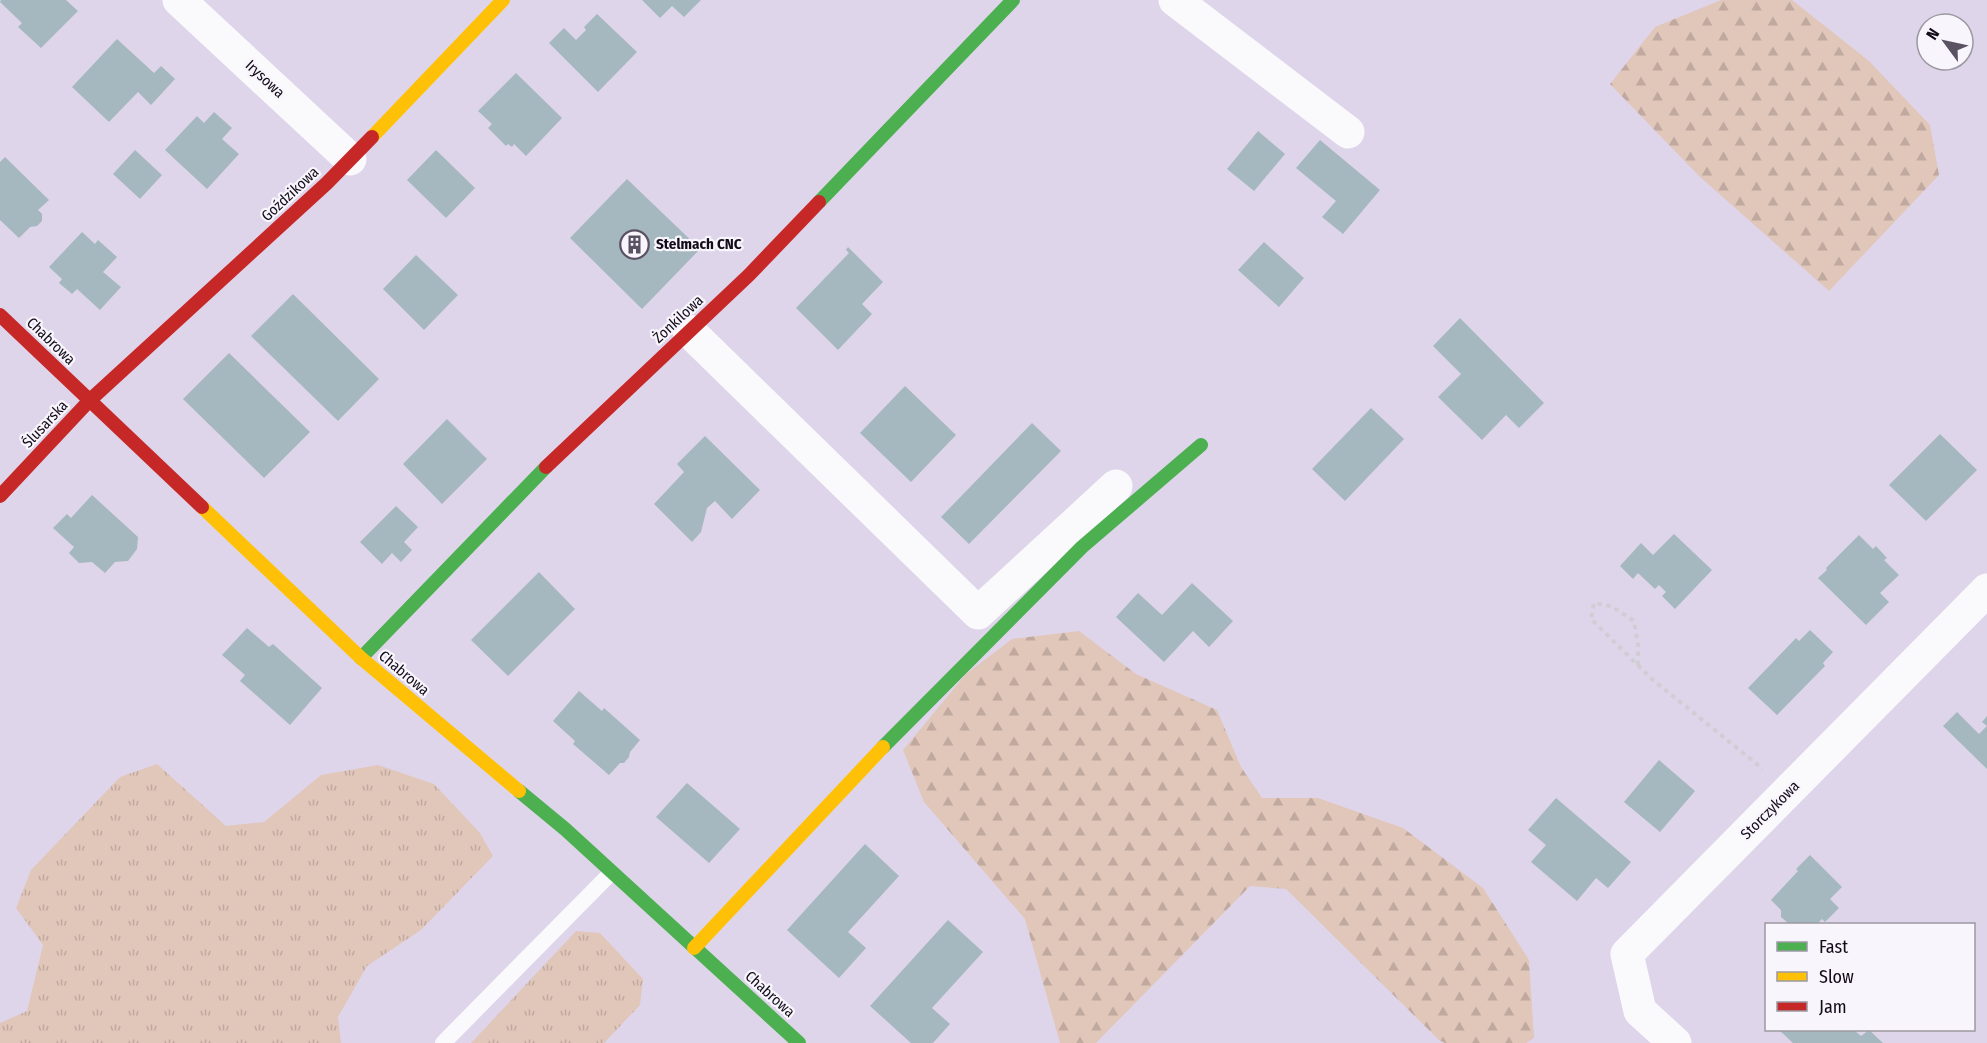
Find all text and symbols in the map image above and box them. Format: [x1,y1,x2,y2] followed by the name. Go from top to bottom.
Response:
[1915,12,1975,72] north arrow
[1922,25,1943,43] text: N
[242,56,288,102] street label: Irysowa
[258,163,322,225] street label: Goździkowa
[619,228,651,260] building icon: Stelmach CNC
[656,235,742,253] place label: Stelmach CNC
[649,291,707,347] street label: Żonkilowa
[23,314,79,368] street label: Chabrowa
[18,396,72,452] street label: Ślusarska
[375,647,433,699] street label: Chabrowa
[1737,777,1803,843] street label: Storczykowa
[1765,923,1975,1031] legend
[1819,936,1848,958] text: Fast
[1819,966,1854,988] text: Slow
[742,967,798,1021] street label: Chabrowa
[1819,996,1847,1018] text: Jam

